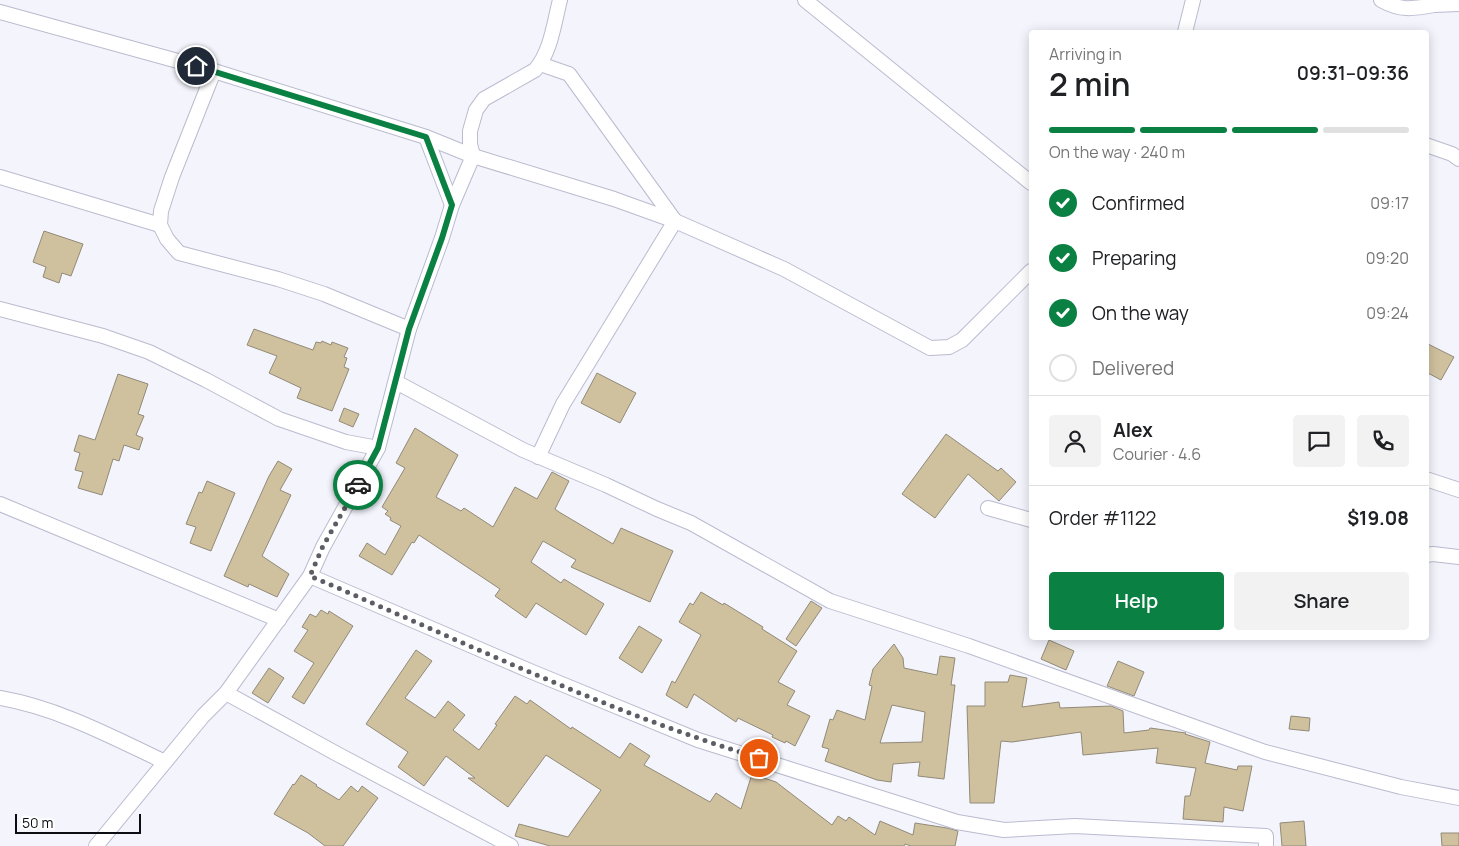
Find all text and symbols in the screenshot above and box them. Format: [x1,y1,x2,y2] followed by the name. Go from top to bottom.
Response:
[1049,43,1122,65] text: Arriving in
[175,45,217,87] pin
[182,52,210,80] icon: home
[1297,60,1409,86] text: 09:31–09:36
[1049,62,1131,106] text: 2 min
[1049,141,1185,163] text: On the way · 240 m
[1049,189,1077,217] icon: check
[1092,190,1185,216] text: Confirmed
[1370,192,1409,214] text: 09:17
[1049,244,1077,272] icon: check
[1092,245,1177,271] text: Preparing
[1366,247,1409,269] text: 09:20
[1049,299,1077,327] icon: check
[1092,300,1189,326] text: On the way
[1366,302,1409,324] text: 09:24
[1092,355,1174,381] text: Delivered
[1049,415,1101,467] button: person
[1293,415,1345,467] button: chat
[1357,415,1409,467] button: phone
[1113,417,1153,443] text: Alex
[1113,443,1201,465] text: Courier · 4.6
[333,460,383,510] courier
[344,471,372,499] icon: car
[1049,505,1156,531] text: Order #1122
[1347,505,1409,531] text: $19.08
[1049,572,1224,630] button: Help
[1234,572,1409,630] button: Share
[738,737,780,779] pin
[745,744,773,772] icon: bag
[15,811,141,834] scale bar
[22,813,53,832] text: 50 m

